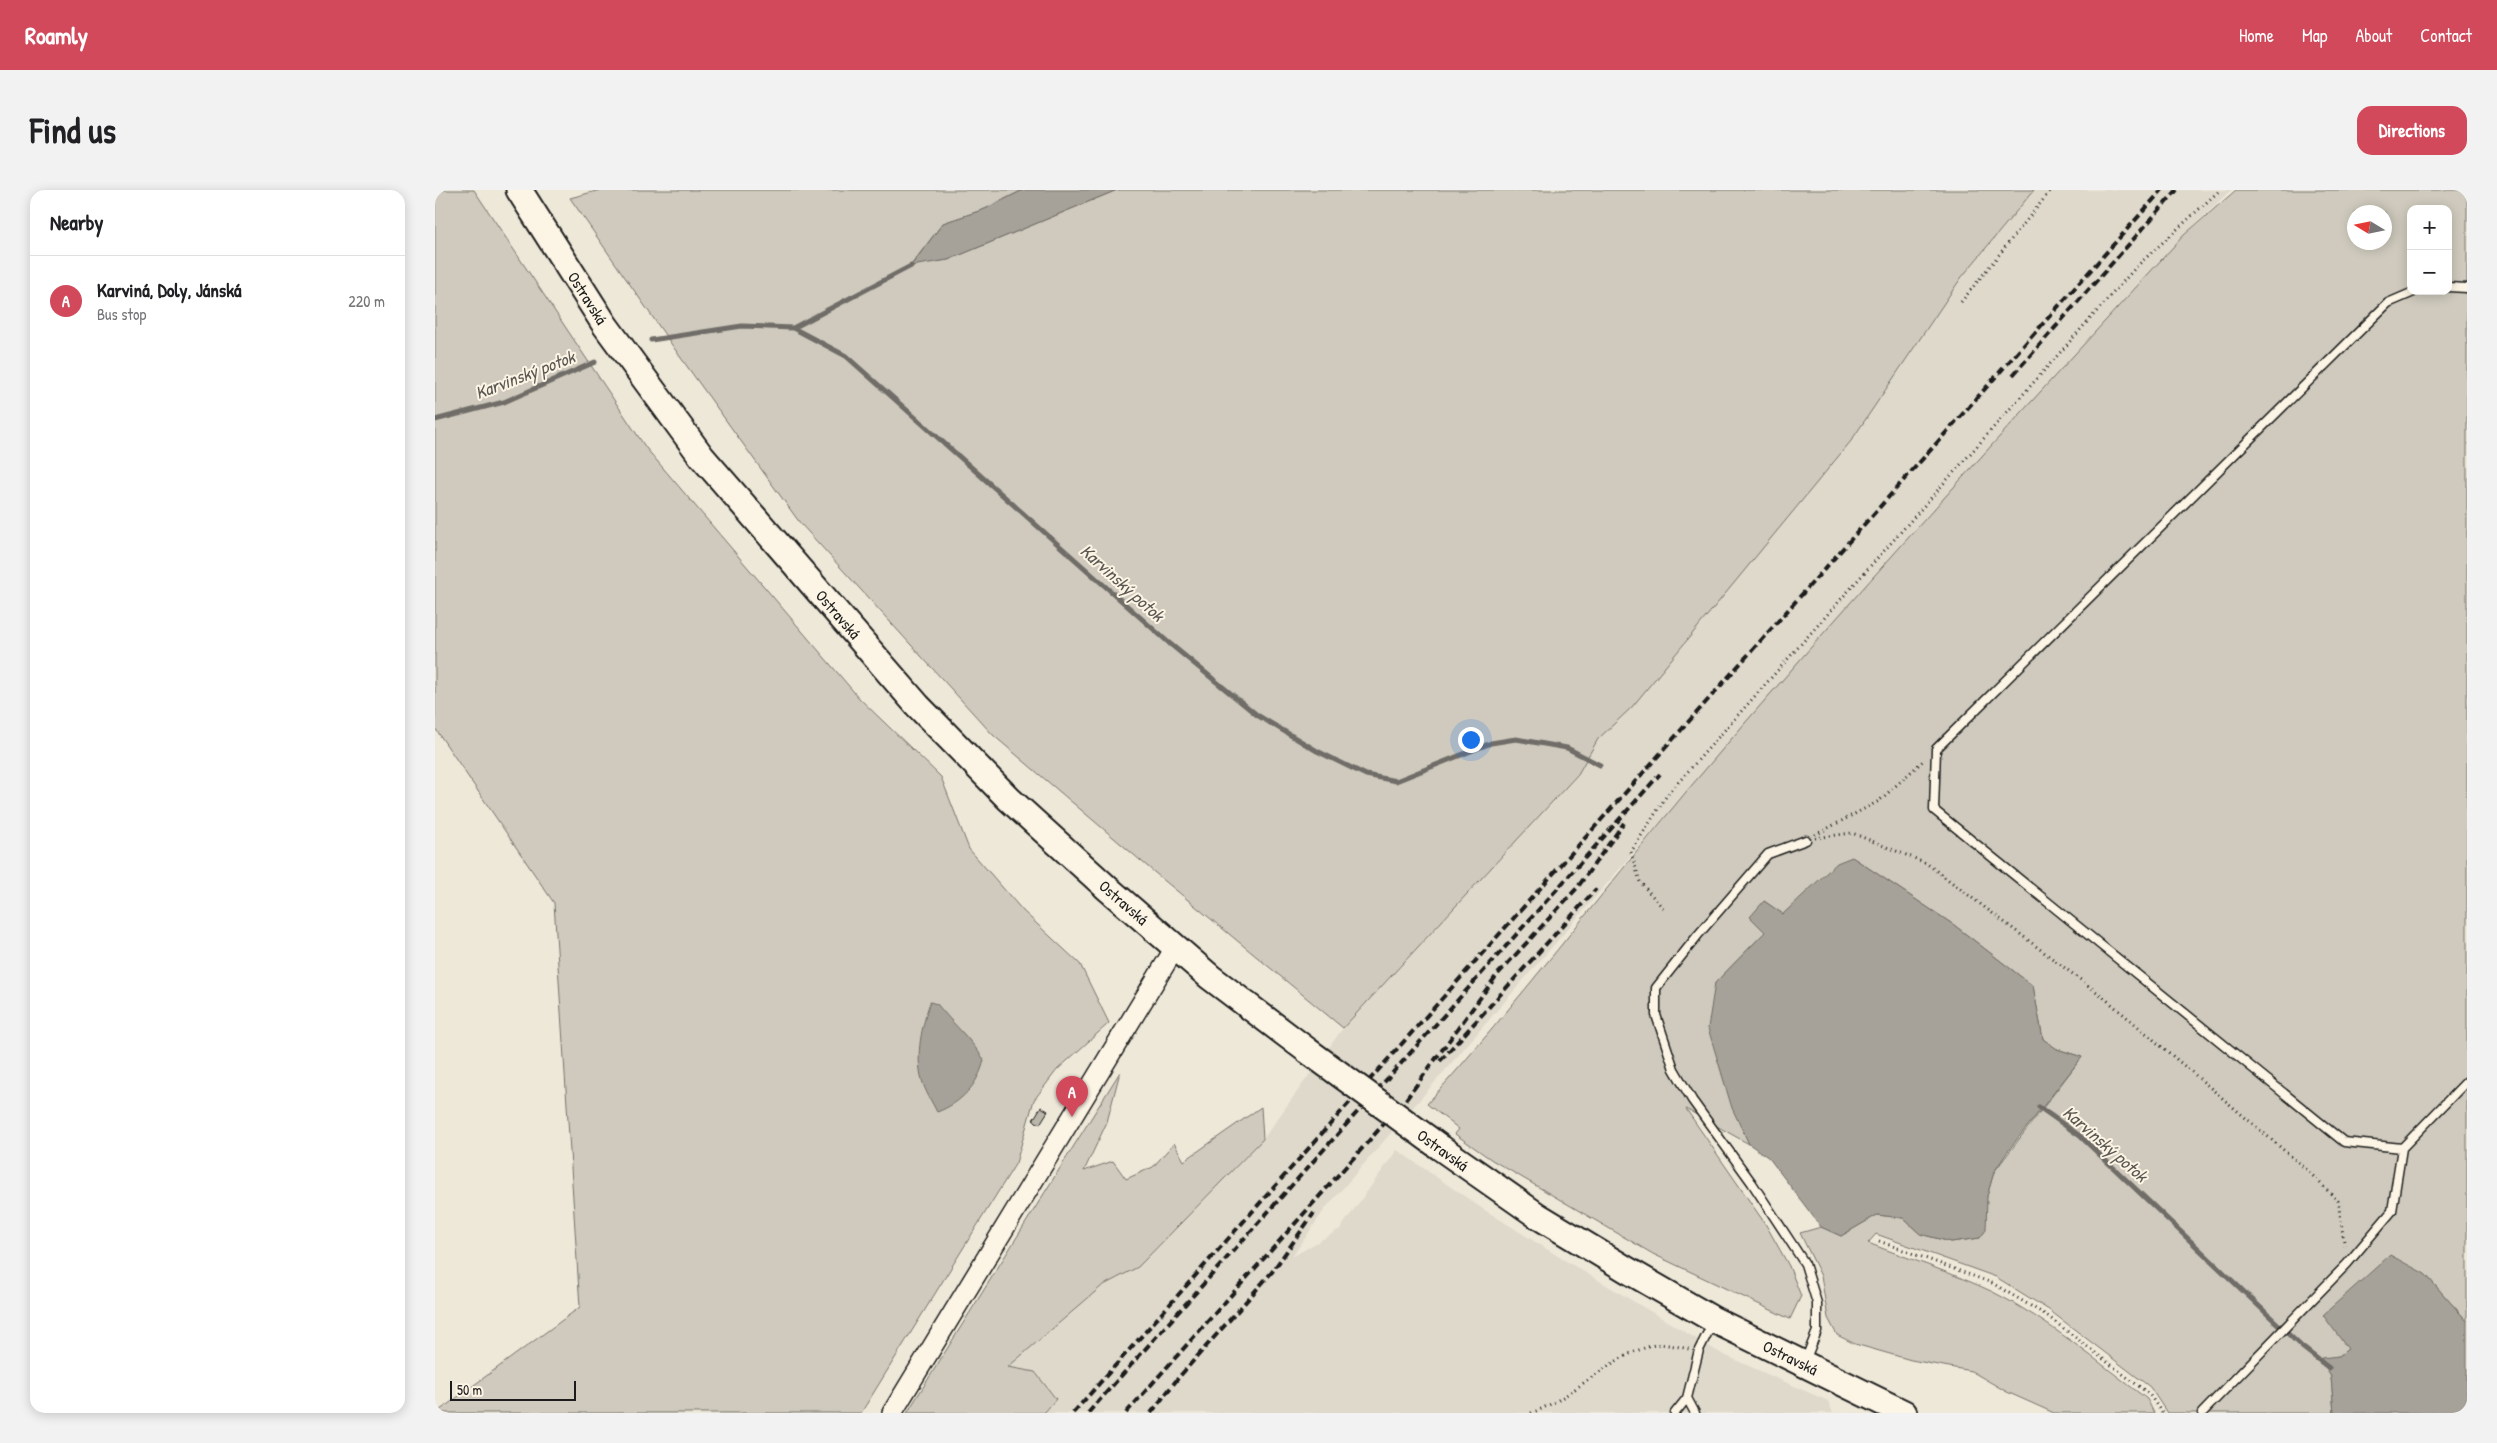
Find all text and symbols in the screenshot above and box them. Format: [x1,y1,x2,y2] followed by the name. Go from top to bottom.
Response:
[25,19,88,51] text: Roamly
[2239,23,2274,48] text: Home
[2302,23,2327,48] text: Map
[2355,23,2392,48] text: About
[2420,23,2472,48] text: Contact
[2357,106,2467,155] button: Directions
[30,107,116,154] text: Find us
[2347,205,2392,250] north arrow
[2407,205,2452,295] map controls
[2407,205,2452,250] button: +
[50,208,103,237] text: Nearby
[2407,250,2452,295] button: −
[563,267,613,329] street label: Ostravská
[97,277,242,303] text: Karviná, Doly, Jánská
[62,290,70,312] text: A
[348,290,385,312] text: 220 m
[97,303,146,325] text: Bus stop
[471,344,580,405] water label: Karvinský potok
[1075,538,1171,628] water label: Karvinský potok
[811,585,866,644] street label: Ostravská
[1458,727,1484,753] your location
[1094,875,1153,930] street label: Ostravská
[1056,1076,1088,1117] pin: A
[2058,1100,2154,1188] water label: Karvinský potok
[1413,1124,1473,1176] street label: Ostravská
[1759,1335,1822,1380] street label: Ostravská
[450,1378,576,1401] scale bar
[457,1380,482,1399] text: 50 m

